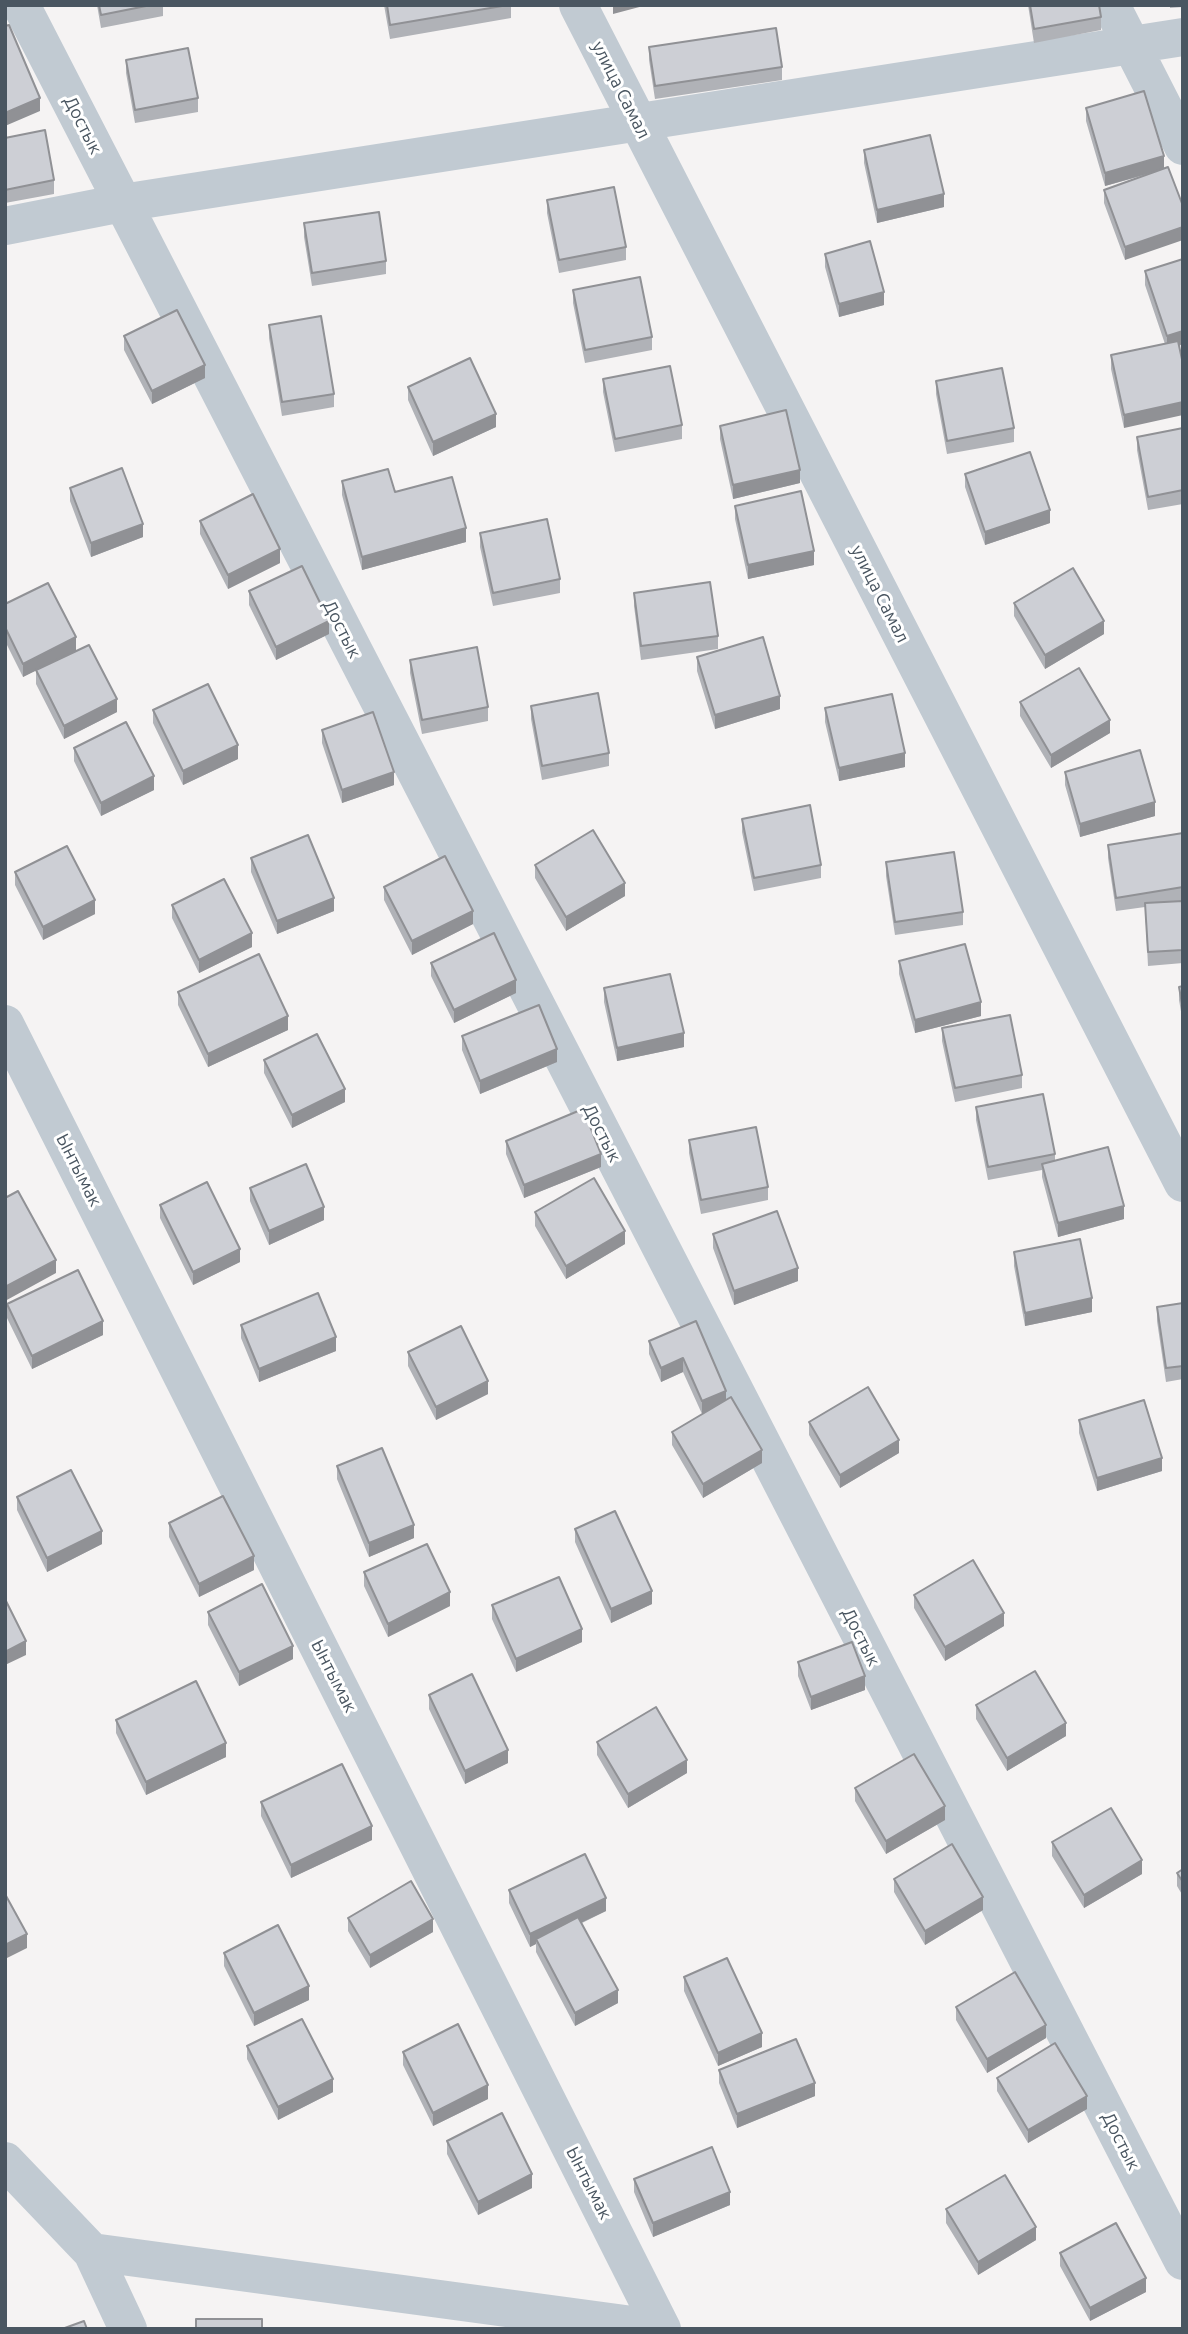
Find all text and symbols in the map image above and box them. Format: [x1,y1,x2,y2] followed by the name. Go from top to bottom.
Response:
[587,38,655,142] street label: улица Самал
[59,92,107,158] street label: Достык
[846,542,914,646] street label: улица Самал
[318,596,366,662] street label: Достык
[578,1100,626,1166] street label: Достык
[52,1130,106,1210] street label: Ынтымак
[837,1604,885,1670] street label: Достык
[307,1636,361,1716] street label: Ынтымак
[1097,2108,1145,2174] street label: Достык
[562,2143,616,2223] street label: Ынтымак

